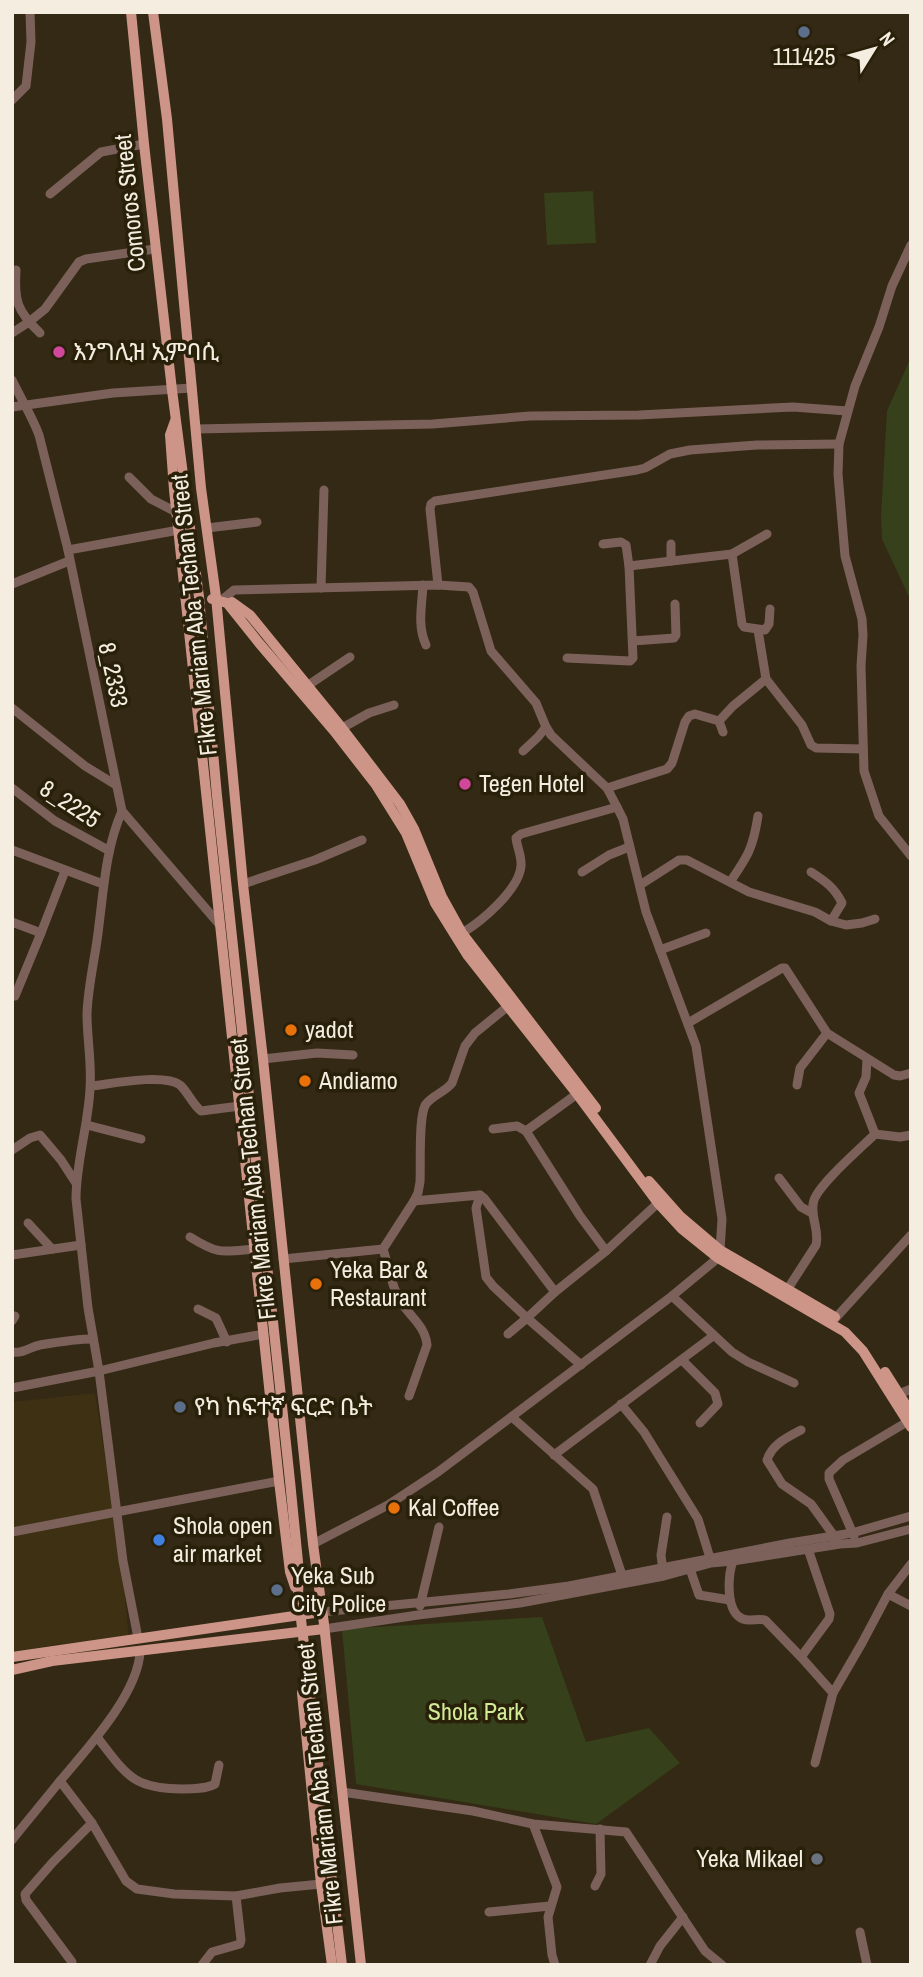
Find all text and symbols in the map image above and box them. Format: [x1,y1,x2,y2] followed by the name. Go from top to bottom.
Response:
[839,14,909,84] north arrow
[796,24,812,40] marker: 111425
[874,26,901,51] text: N
[773,40,835,72] place label: 111425
[106,132,152,273] street label: Comoros Street
[73,335,219,367] place label: እንግሊዝ ኢምባሲ
[51,344,67,360] marker: እንግሊዝ ኢምባሲ
[162,472,224,757] street label: Fikre Mariam Aba Techan Street
[92,639,136,710] street label: 8_2333
[479,767,584,799] place label: Tegen Hotel
[34,772,107,834] street label: 8_2225
[457,776,473,792] marker: Tegen Hotel
[305,1013,354,1045] place label: yadot
[283,1022,299,1038] marker: yadot
[221,1036,283,1321] street label: Fikre Mariam Aba Techan Street
[318,1064,398,1096] place label: Andiamo
[297,1073,313,1089] marker: Andiamo
[330,1253,428,1313] place label: Yeka Bar & Restaurant
[308,1276,324,1292] marker: Yeka Bar & Restaurant
[194,1390,373,1422] place label: የካ ከፍተኛ ፍርድ ቤት
[172,1399,188,1415] marker: የካ ከፍተኛ ፍርድ ቤት
[408,1491,500,1523] place label: Kal Coffee
[386,1500,402,1516] marker: Kal Coffee
[173,1509,273,1569] place label: Shola open air market
[151,1532,167,1548] marker: Shola open air market
[291,1559,386,1619] place label: Yeka Sub City Police
[269,1582,285,1598] marker: Yeka Sub City Police
[288,1641,350,1926] street label: Fikre Mariam Aba Techan Street
[428,1695,524,1727] park label: Shola Park
[696,1842,803,1874] place label: Yeka Mikael
[809,1851,825,1867] marker: Yeka Mikael

